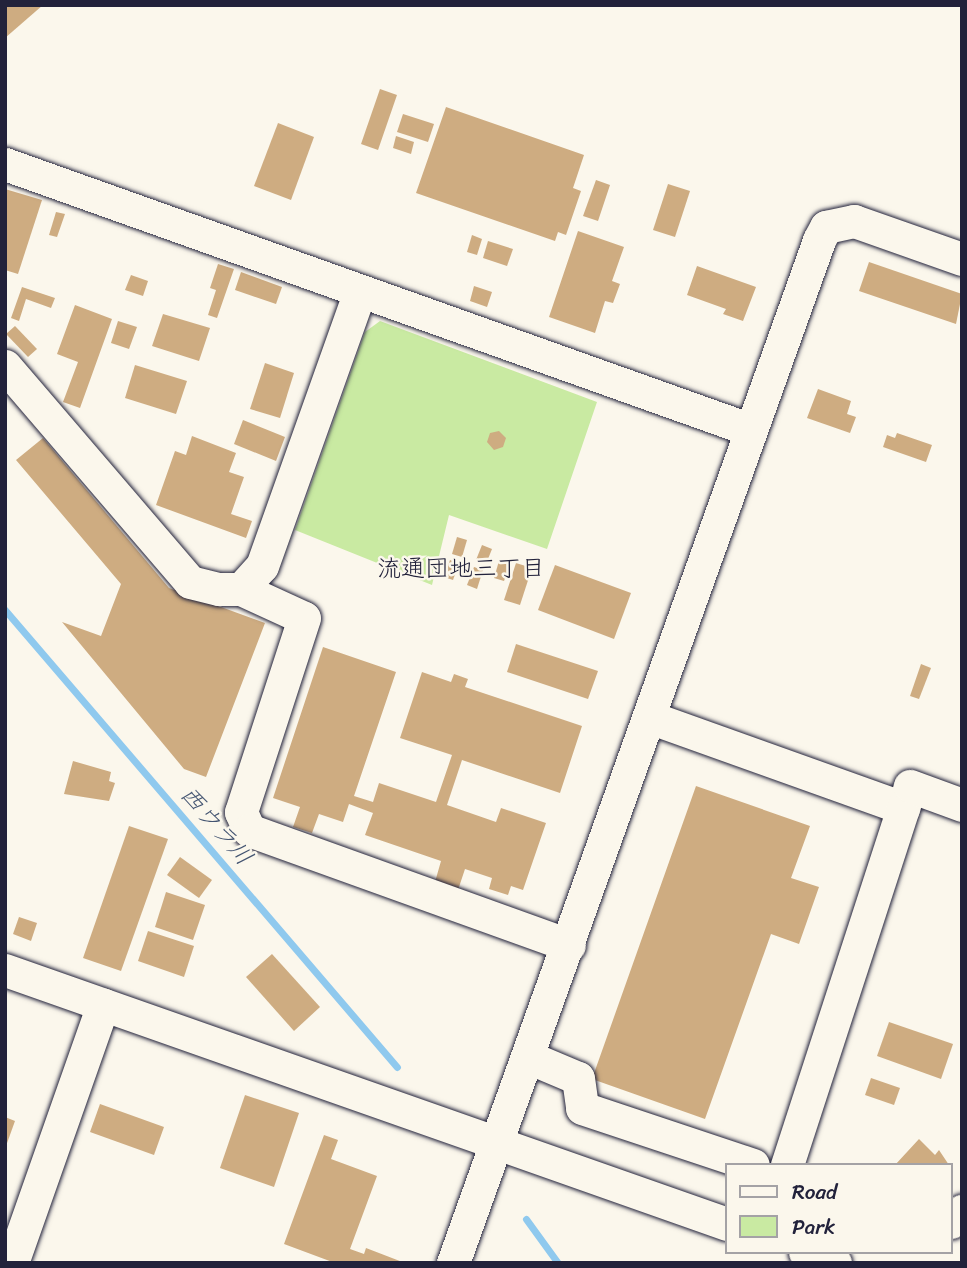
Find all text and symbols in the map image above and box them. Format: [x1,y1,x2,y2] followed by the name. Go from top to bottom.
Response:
[377,555,545,583] district label: 流通団地三丁目
[174,780,258,872] water label: 西ウラ川
[726,1163,953,1254] legend
[792,1173,837,1211] text: Road
[792,1208,835,1246] text: Park

